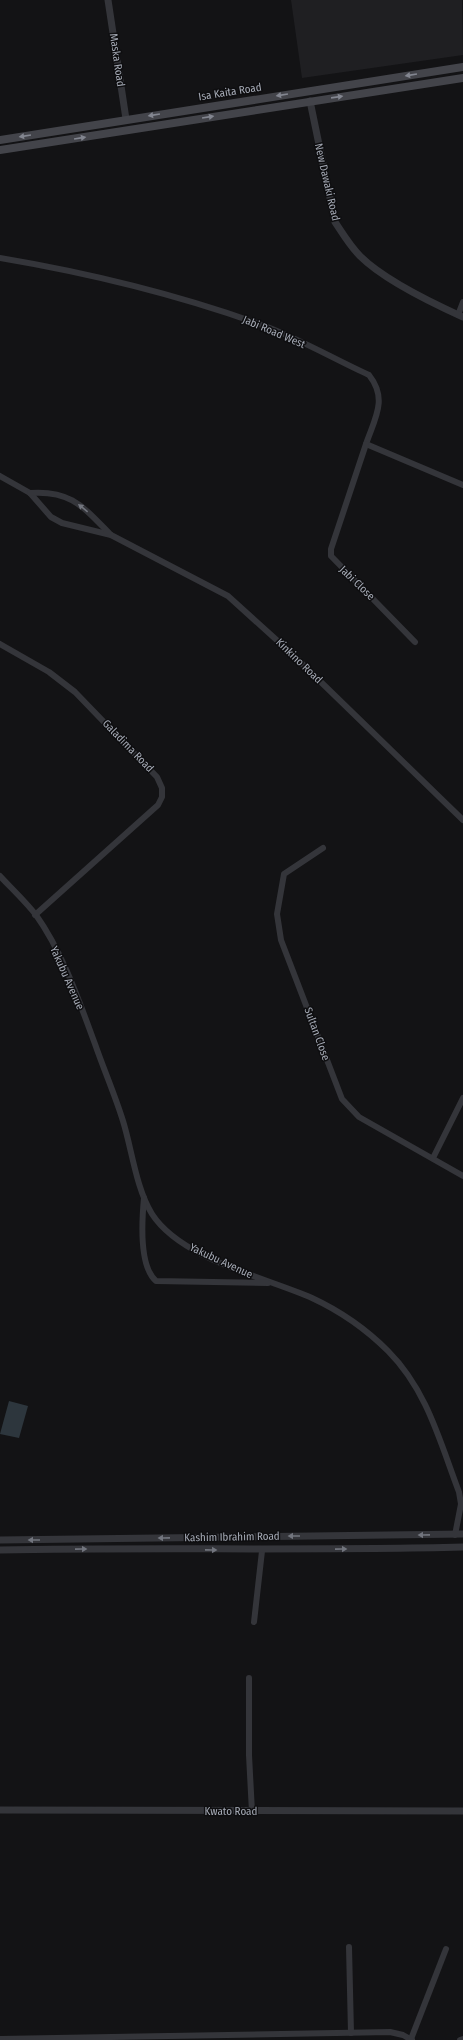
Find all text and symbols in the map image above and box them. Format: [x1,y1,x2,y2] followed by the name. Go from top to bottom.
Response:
[107,33,127,87] street label: Maska Road
[405,72,417,78] one-way arrow
[198,81,262,103] street label: Isa Kaita Road
[276,92,288,98] one-way arrow
[331,94,343,100] one-way arrow
[148,112,160,118] one-way arrow
[202,114,214,120] one-way arrow
[19,133,31,139] one-way arrow
[74,134,86,140] one-way arrow
[312,142,342,222] street label: New Dawaki Road
[241,313,308,351] street label: Jabi Road West
[77,504,88,512] one-way arrow
[337,563,377,603] street label: Jabi Close
[273,636,325,686] street label: Kinkino Road
[100,717,156,775] street label: Galadima Road
[47,944,87,1012] street label: Yakubu Avenue
[301,1006,333,1062] street label: Sultan Close
[187,1241,255,1281] street label: Yakubu Avenue
[184,1530,280,1544] street label: Kashim Ibrahim Road
[417,1532,430,1538] one-way arrow
[287,1533,300,1539] one-way arrow
[157,1535,170,1541] one-way arrow
[27,1537,40,1543] one-way arrow
[75,1546,88,1552] one-way arrow
[335,1546,348,1552] one-way arrow
[205,1547,218,1553] one-way arrow
[205,1805,257,1818] street label: Kwato Road

